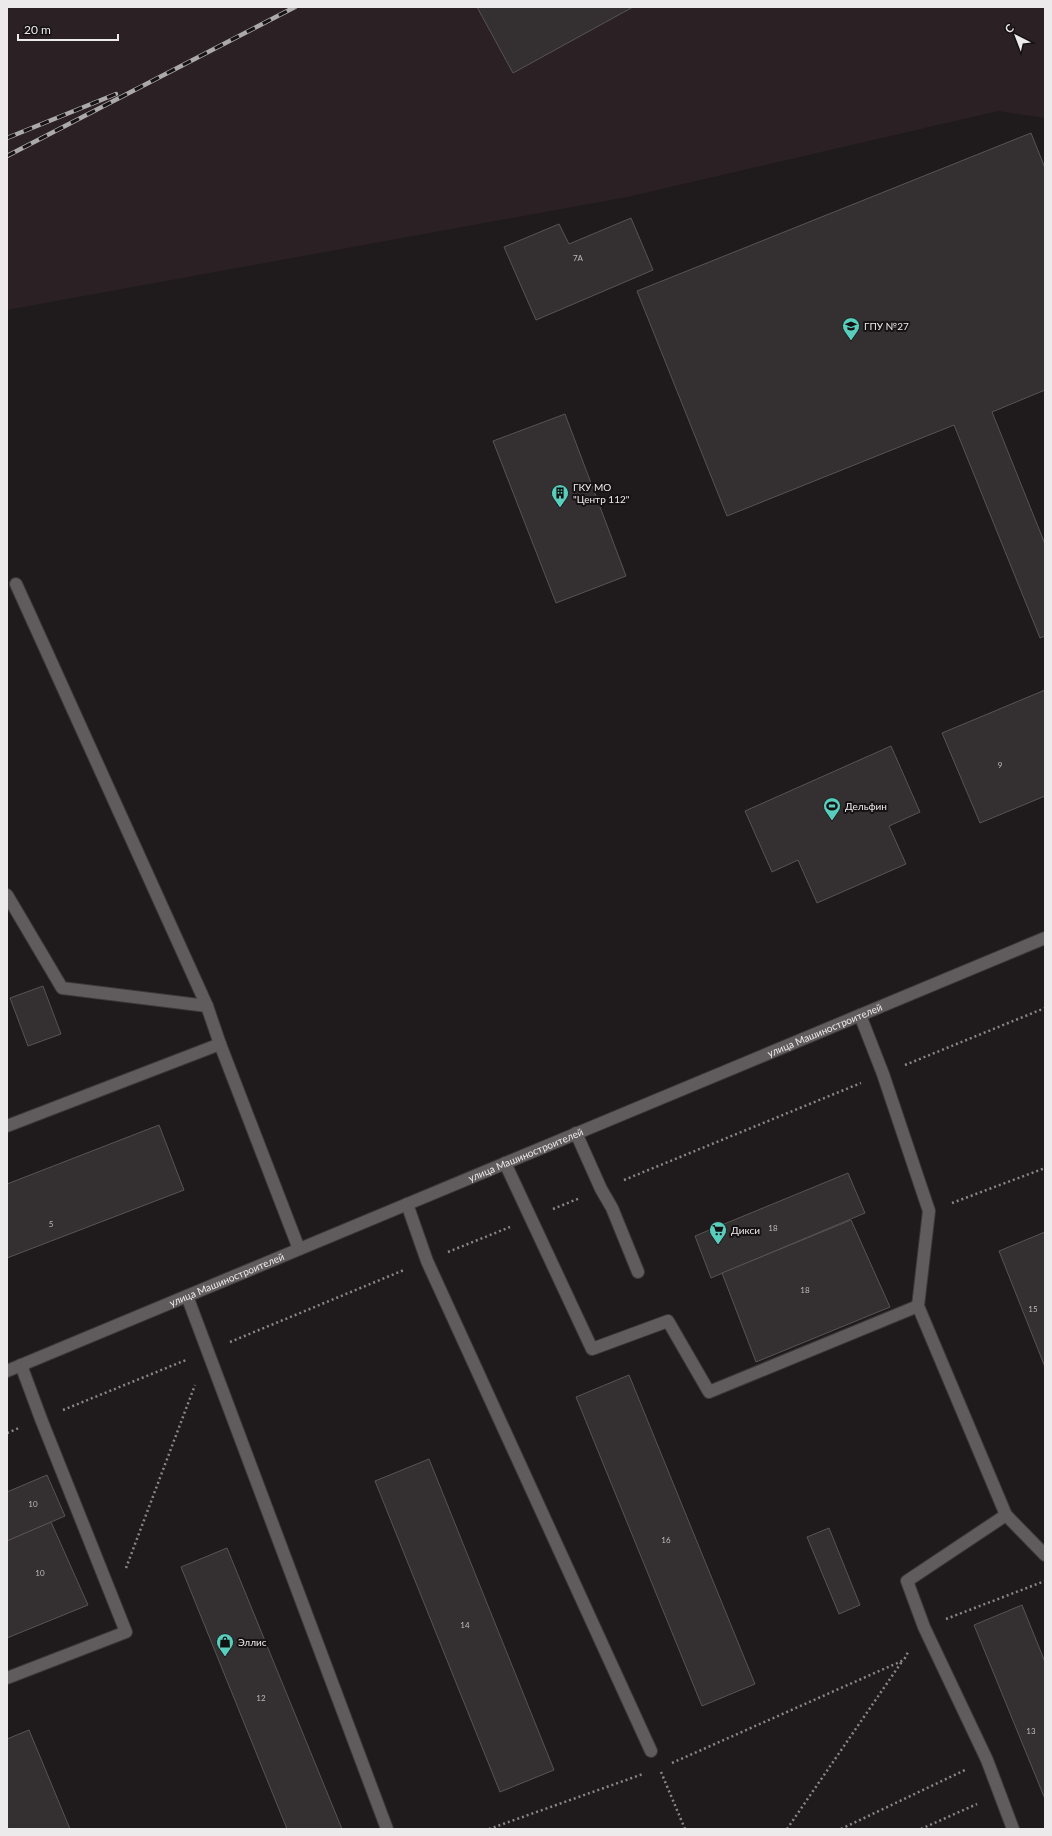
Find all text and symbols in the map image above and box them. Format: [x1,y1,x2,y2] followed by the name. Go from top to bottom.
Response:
[18,16,118,42] scale bar
[996,16,1036,56] north arrow
[1002,20,1017,35] text: С
[24,22,51,37] text: 20 m
[573,253,584,263] house number: 7А
[841,316,861,341] school or university icon: ГПУ №27
[864,320,909,332] place label: ГПУ №27
[573,481,630,505] place label: ГКУ МО "Центр 112"
[550,483,570,508] building icon: ГКУ МО "Центр 112"
[998,760,1003,770] house number: 9
[822,796,842,821] sports icon: Дельфин
[845,800,887,812] place label: Дельфин
[765,1001,884,1059] street label: улица Машиностроителей
[466,1125,585,1184] street label: улица Машиностроителей
[49,1219,54,1229] house number: 5
[708,1220,728,1245] supermarket icon: Дикси
[768,1223,778,1233] house number: 18
[731,1224,760,1236] place label: Дикси
[167,1250,286,1309] street label: улица Машиностроителей
[800,1285,810,1295] house number: 18
[1028,1304,1038,1314] house number: 15
[28,1499,38,1509] house number: 10
[661,1535,671,1545] house number: 16
[35,1568,45,1578] house number: 10
[460,1620,470,1630] house number: 14
[215,1632,235,1657] shop icon: Эллис
[238,1636,267,1648] place label: Эллис
[256,1693,266,1703] house number: 12
[1026,1726,1036,1736] house number: 13

